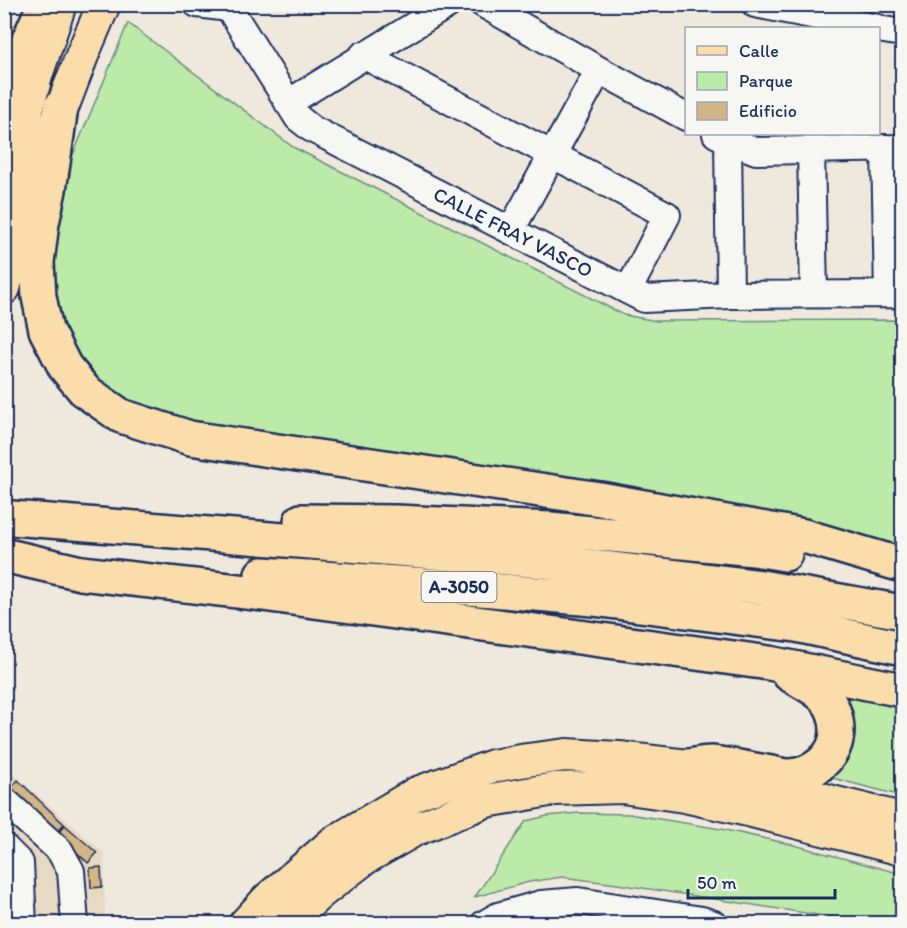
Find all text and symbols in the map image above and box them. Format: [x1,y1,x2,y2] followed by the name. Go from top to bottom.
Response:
[685,27,880,135] legend
[739,40,779,62] text: Calle
[739,70,793,92] text: Parque
[739,100,797,122] text: Edificio
[429,181,597,283] street label: CALLE FRAY VASCO
[422,572,496,602] road number: A-3050
[688,862,835,900] scale bar
[697,872,737,894] text: 50 m

